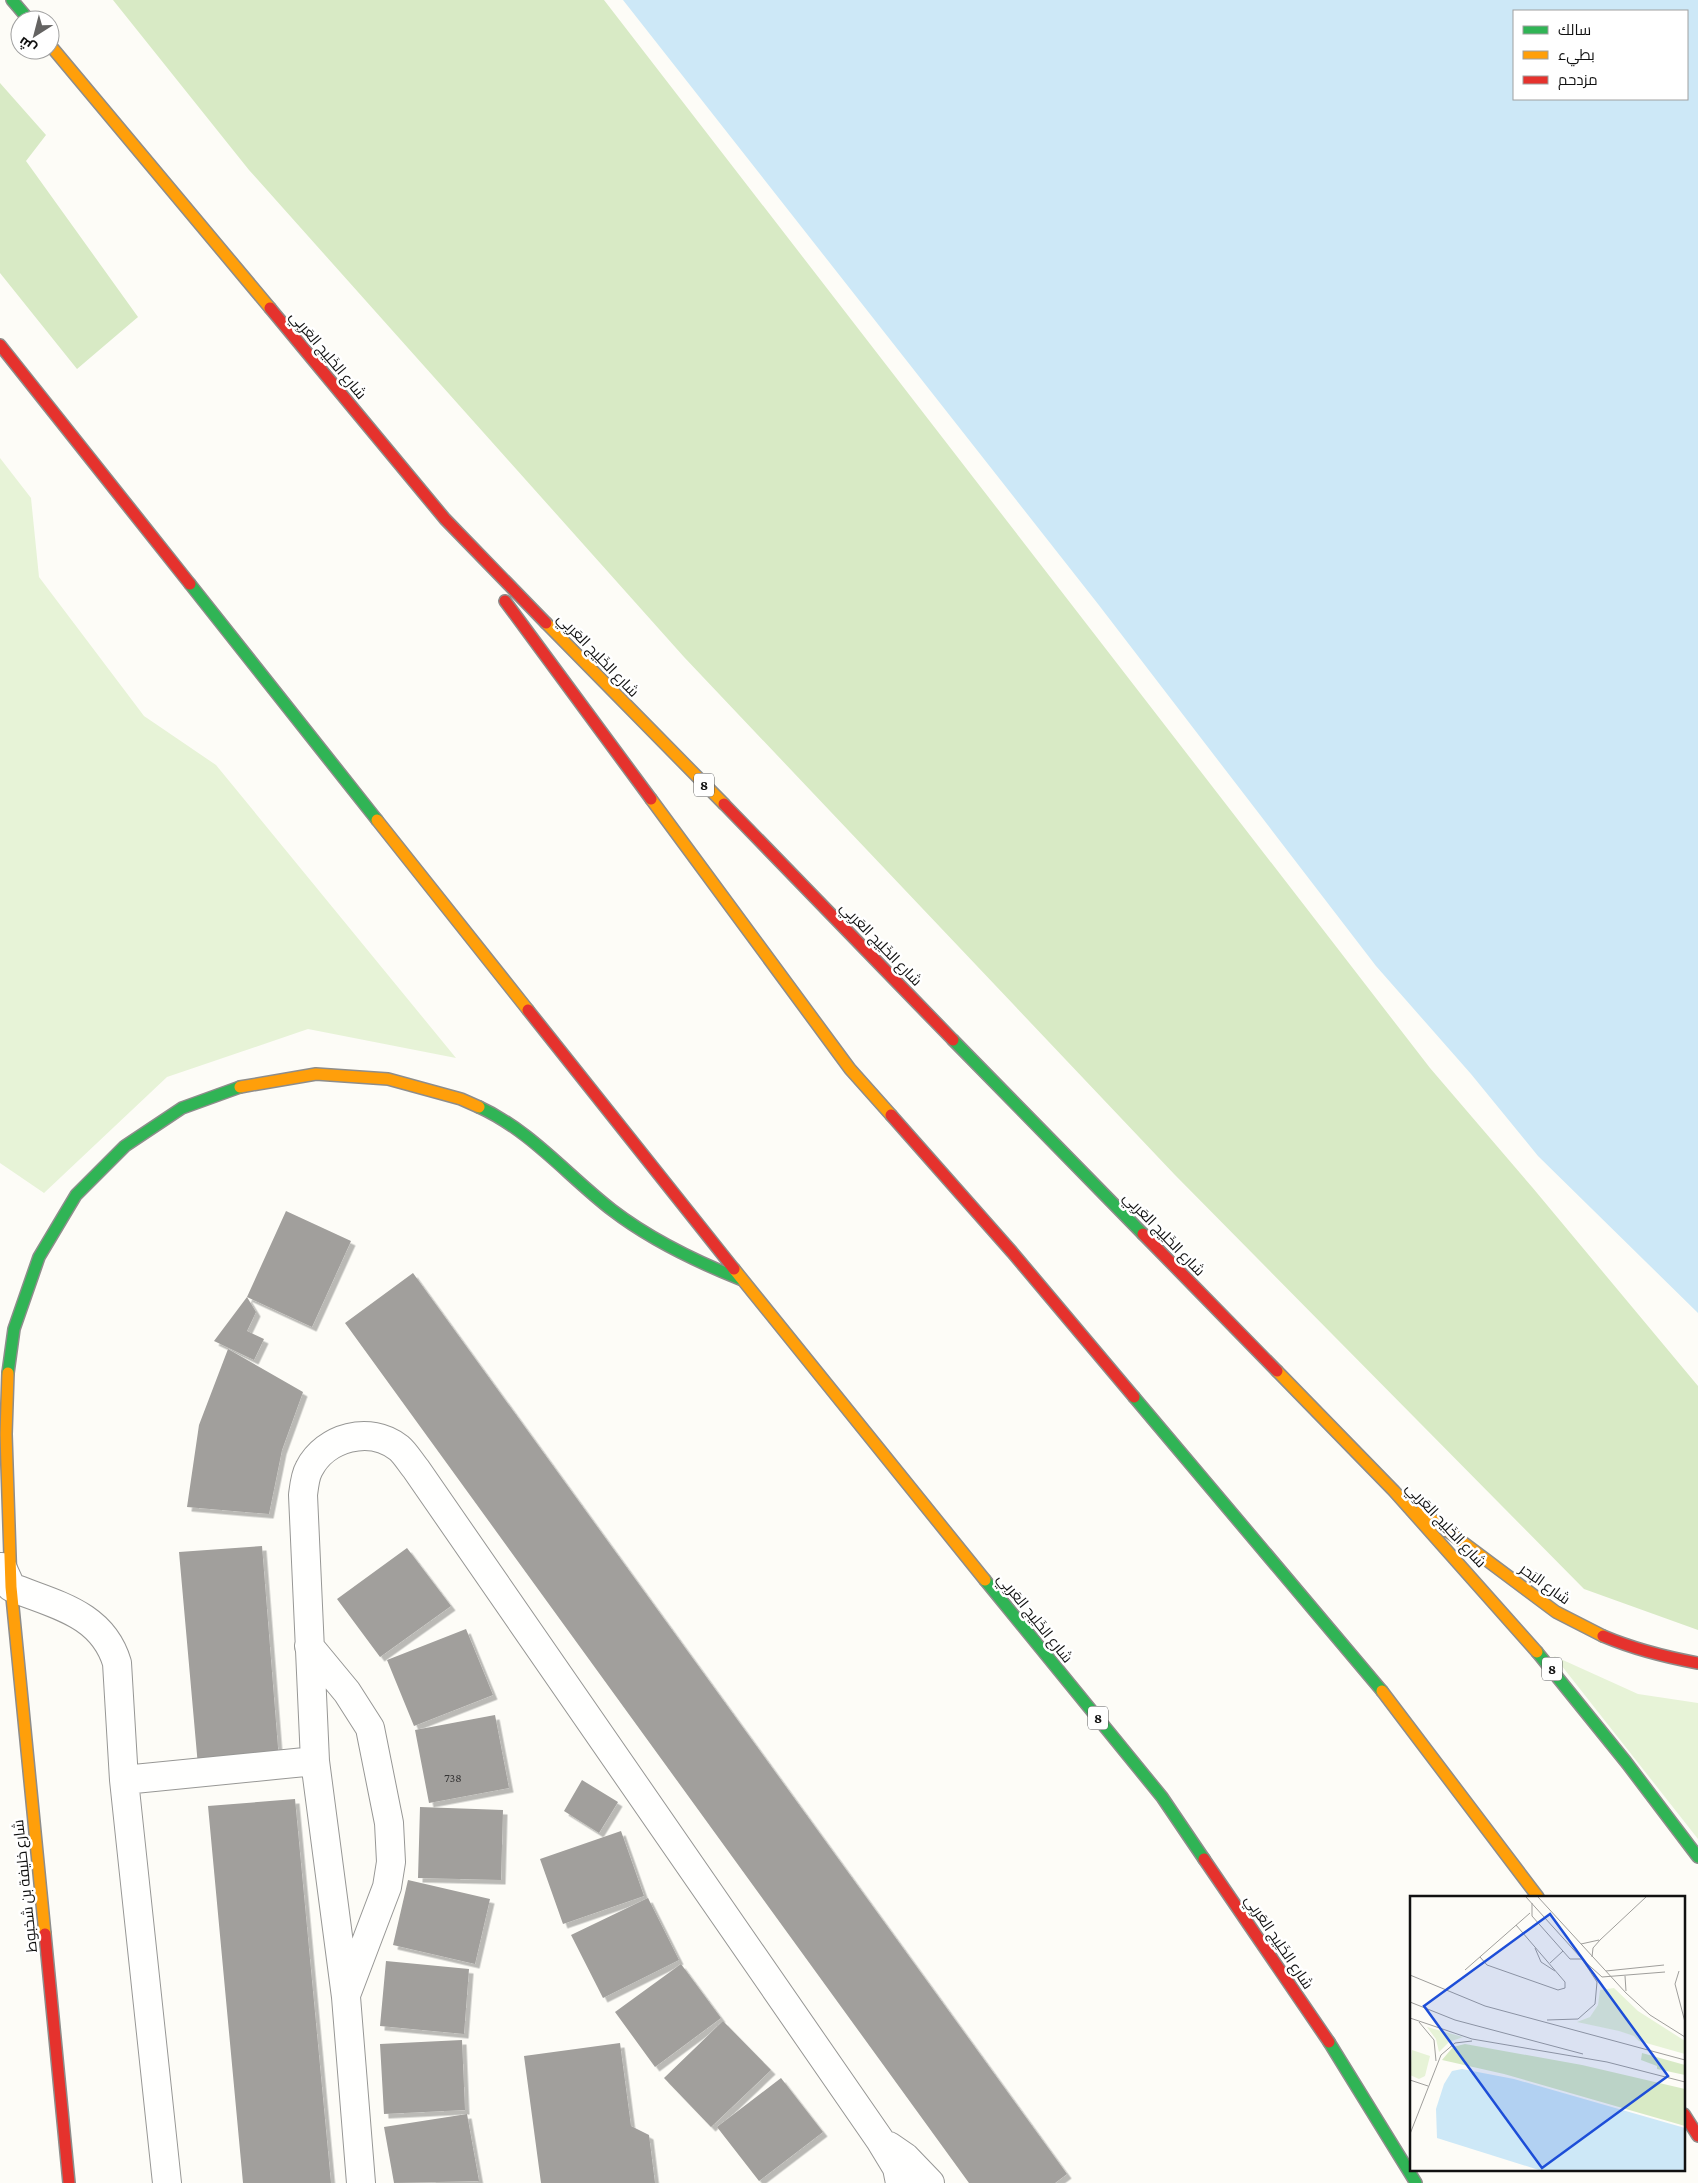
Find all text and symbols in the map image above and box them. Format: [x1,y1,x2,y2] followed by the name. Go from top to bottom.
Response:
[10,10,60,60] north arrow
[1513,10,1688,100] legend
[1558,22,1591,38] text: سالك
[15,33,40,57] text: ش
[1558,47,1595,67] text: بطيء
[1558,72,1598,90] text: مزدحم
[284,308,369,405] street label: شارع الخَلِيج العَربِي
[551,610,642,703] street label: شارع الخَلِيج العَربِي
[694,774,714,796] road number: 8
[834,899,925,992] street label: شارع الخَلِيج العَربِي
[1117,1189,1208,1282] street label: شارع الخَلِيج العَربِي
[1400,1479,1489,1573] street label: شارع الخَلِيج العَربِي
[1514,1560,1573,1610] street label: شارع البَحر
[991,1570,1076,1668] street label: شارع الخَلِيج العَربِي
[1542,1658,1562,1680] road number: 8
[1088,1706,1108,1730] road number: 8
[444,1771,462,1785] house number: 738
[10,1818,43,1953] street label: شارع خليفة بن شخبوط
[1238,1892,1316,1994] street label: شارع الخَلِيج العَربِي
[1410,1896,1686,2170] inset map

